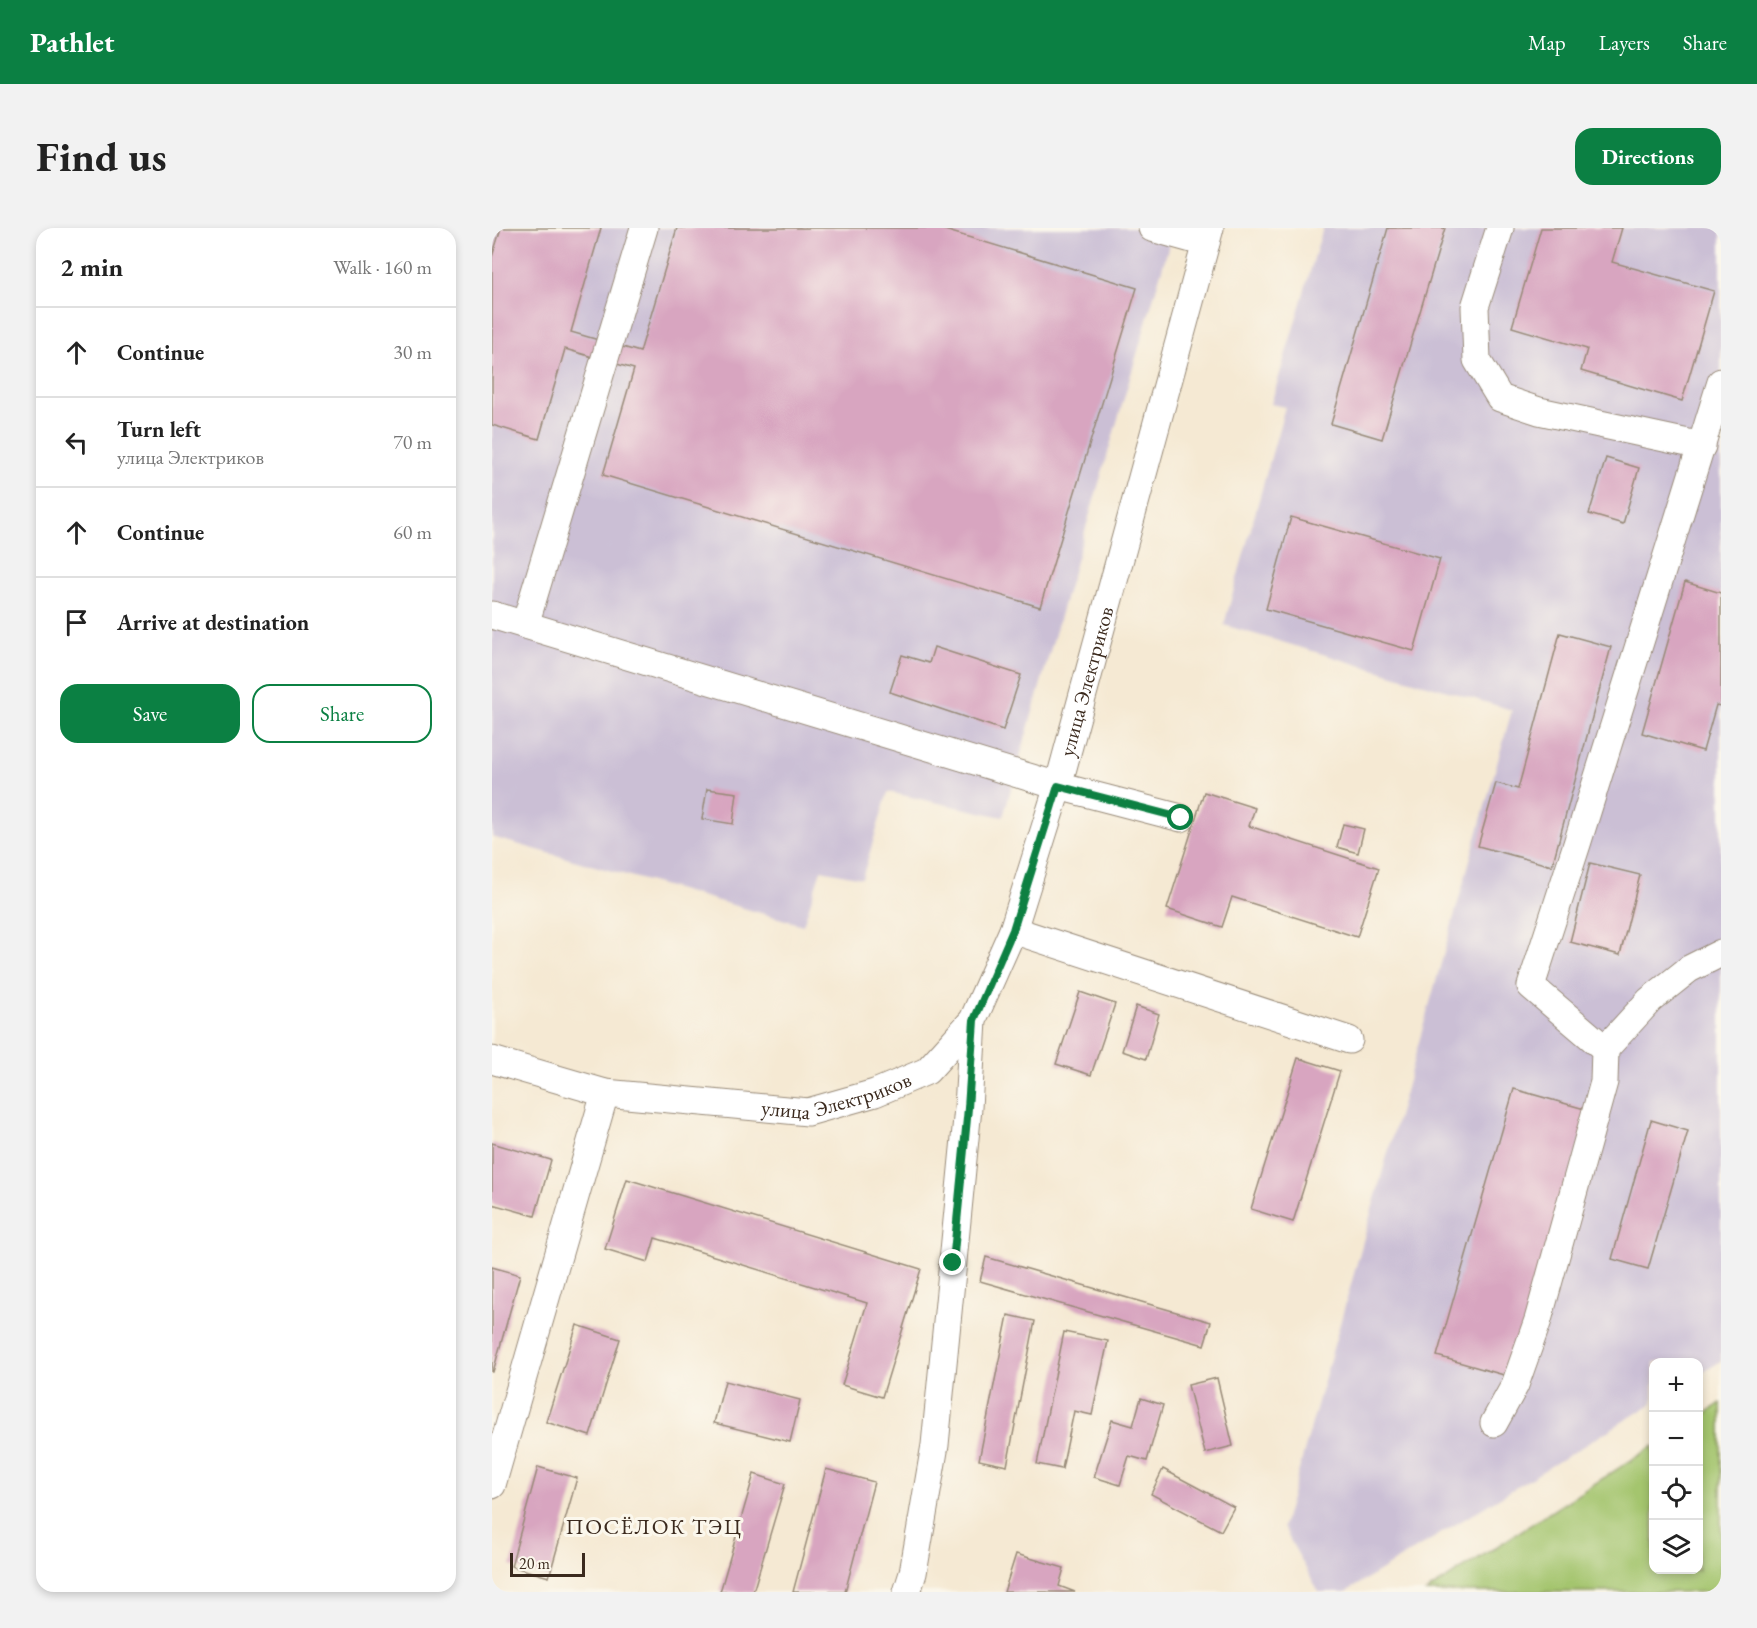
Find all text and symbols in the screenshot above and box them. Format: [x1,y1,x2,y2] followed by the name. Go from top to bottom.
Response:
[30,24,114,60] text: Pathlet
[1528,29,1566,56] text: Map
[1599,29,1650,56] text: Layers
[1683,29,1727,56] text: Share
[1575,128,1721,185] button: Directions
[36,129,167,184] text: Find us
[60,250,123,284] text: 2 min
[333,254,432,280] text: Walk · 160 m
[60,336,93,369] icon: ahead
[117,338,204,367] text: Continue
[393,339,432,365] text: 30 m
[117,415,201,444] text: Turn left
[60,426,93,459] icon: left
[393,429,432,455] text: 70 m
[117,444,264,470] text: улица Электриков
[60,516,93,549] icon: ahead
[117,518,204,547] text: Continue
[393,519,432,545] text: 60 m
[1053,603,1119,759] street label: улица Электриков
[60,606,93,639] icon: arrive
[117,608,309,637] text: Arrive at destination
[60,684,240,743] button: Save
[252,684,432,743] button: Share
[1167,804,1193,830] route start
[760,1065,915,1125] street label: улица Электриков
[939,1249,965,1275] route end
[1649,1358,1703,1574] map controls
[1649,1358,1703,1412] button: +
[1649,1412,1703,1466] button: −
[1649,1466,1703,1520] button: locate
[565,1512,743,1541] district label: ПОСЁЛОК ТЭЦ
[1649,1520,1703,1574] button: layers
[510,1550,585,1578] scale bar
[519,1553,550,1574] text: 20 m

